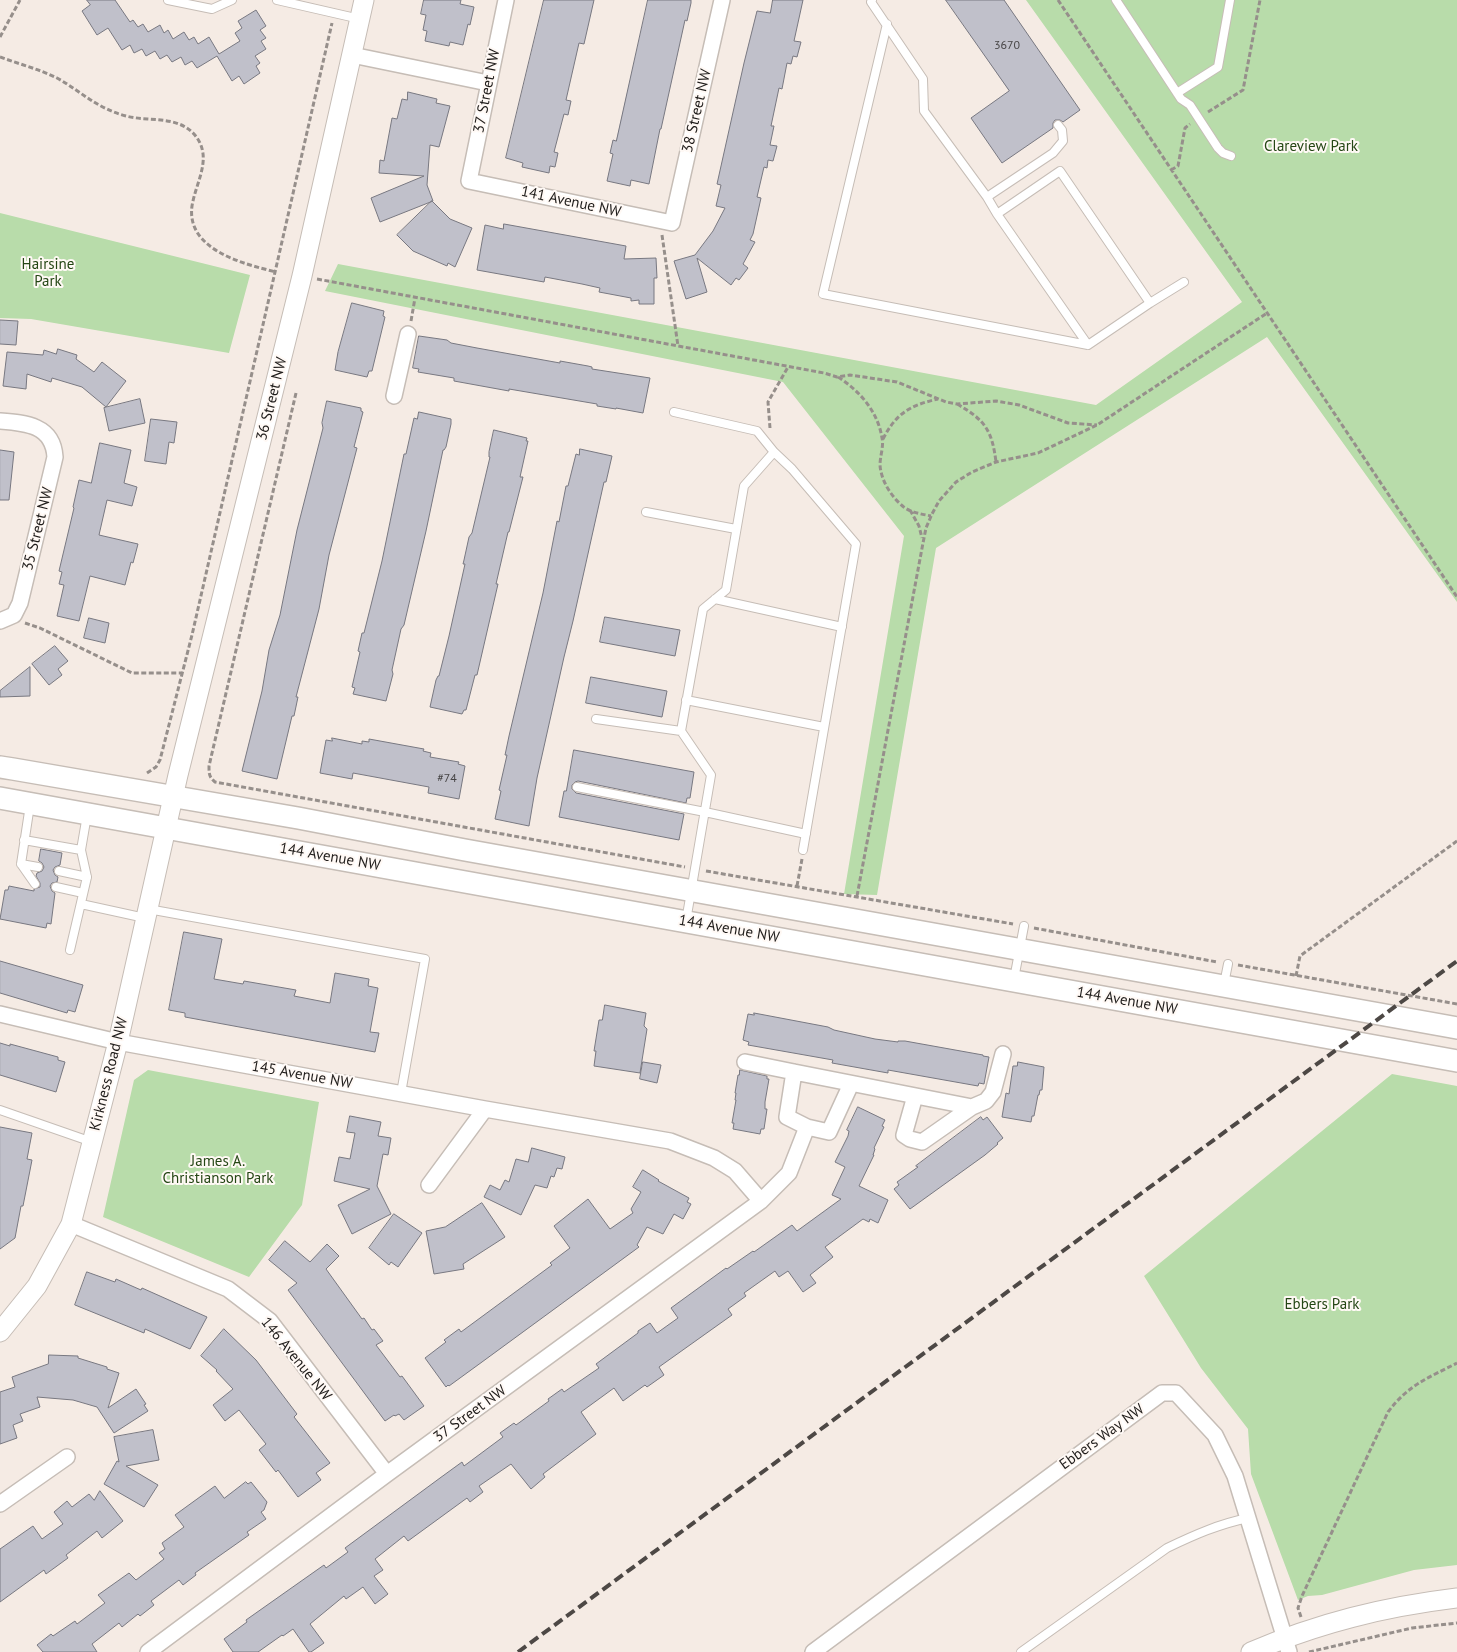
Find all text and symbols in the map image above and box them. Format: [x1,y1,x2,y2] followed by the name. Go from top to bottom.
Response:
[994,39,1020,53] house number: 3670
[470,47,504,135] street label: 37 Street NW
[679,67,715,155] street label: 38 Street NW
[1264,138,1358,156] park label: Clareview Park
[519,183,623,221] street label: 141 Avenue NW
[22,256,74,291] park label: Hairsine Park
[253,355,291,443] street label: 36 Street NW
[19,485,57,573] street label: 35 Street NW
[437,772,457,786] house number: #74
[278,839,382,875] street label: 144 Avenue NW
[677,911,781,947] street label: 144 Avenue NW
[1075,983,1179,1019] street label: 144 Avenue NW
[86,1015,132,1133] street label: Kirkness Road NW
[250,1057,354,1093] street label: 145 Avenue NW
[162,1153,274,1188] park label: James A. Christianson Park
[1285,1296,1359,1314] park label: Ebbers Park
[257,1314,335,1404] street label: 146 Avenue NW
[430,1382,510,1446] street label: 37 Street NW
[1056,1400,1148,1474] street label: Ebbers Way NW

